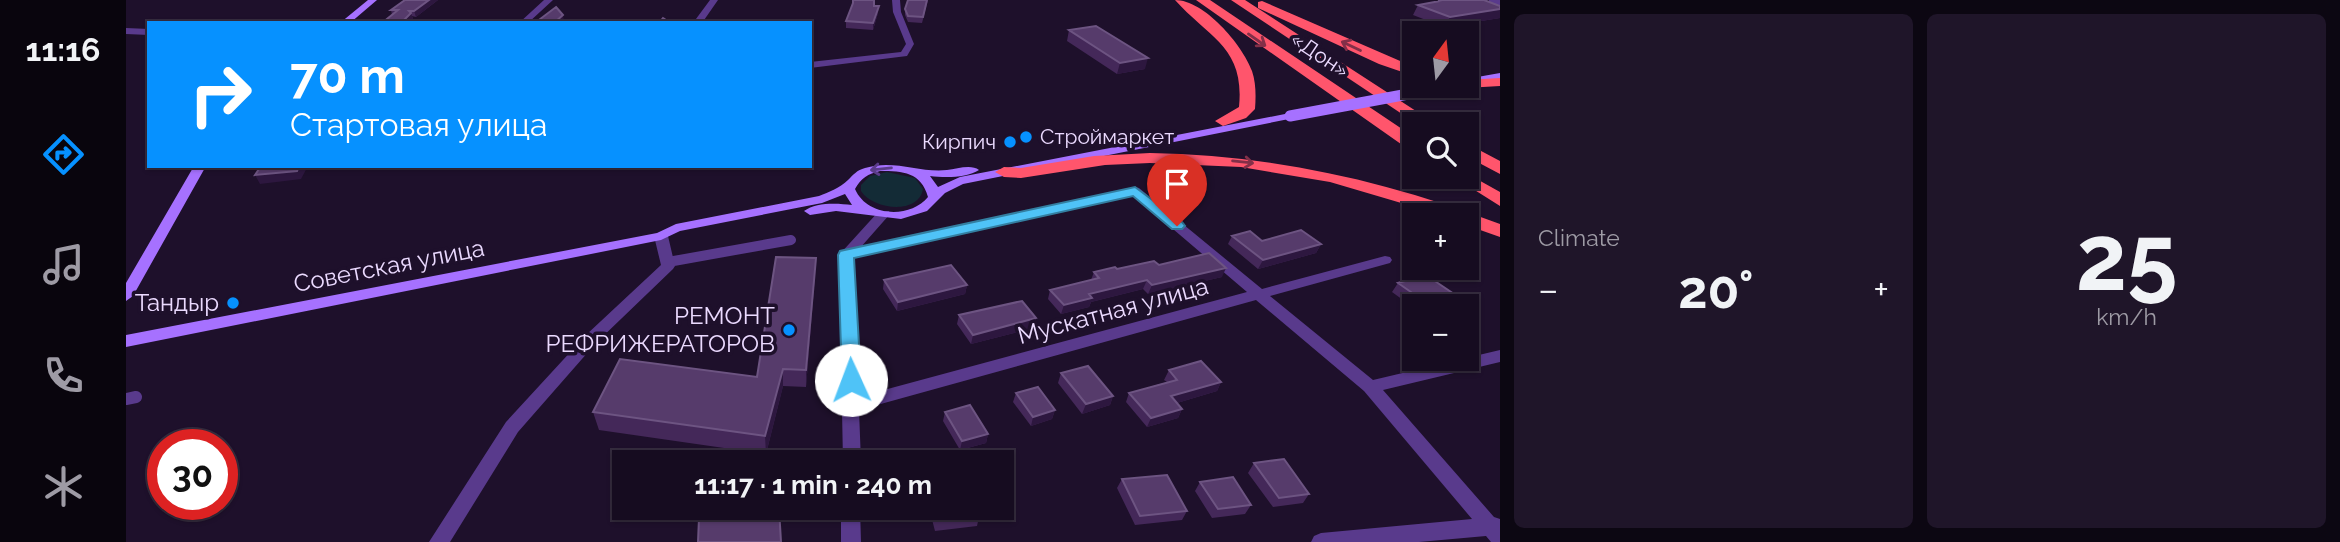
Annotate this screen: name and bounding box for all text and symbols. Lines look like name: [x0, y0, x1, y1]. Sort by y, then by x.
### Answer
north arrow: [1402, 21, 1479, 98]
map controls: [1402, 21, 1479, 371]
street label: «Дон»: [1287, 26, 1354, 83]
text: 11:16: [26, 31, 100, 68]
one-way arrow: [1247, 33, 1266, 47]
one-way arrow: [1341, 39, 1362, 52]
text: 70 m: [290, 47, 405, 104]
icon: right: [175, 49, 266, 140]
text: Стартовая улица: [290, 106, 548, 143]
button: search: [1402, 112, 1479, 189]
place label: Строймаркет: [1040, 124, 1174, 149]
place label: Кирпич: [922, 129, 996, 154]
marker: Строймаркет: [1018, 129, 1034, 145]
icon: directions: [39, 130, 88, 179]
marker: Кирпич: [1002, 134, 1018, 150]
pin: [1147, 154, 1207, 226]
one-way arrow: [1231, 156, 1254, 169]
one-way arrow: [870, 162, 893, 175]
icon: arrive: [1158, 165, 1196, 203]
button: +: [1402, 203, 1479, 280]
text: 25: [2076, 204, 2177, 311]
text: Climate: [1538, 224, 1620, 251]
street label: Советская улица: [291, 233, 487, 298]
icon: music: [39, 240, 88, 289]
text: 20°: [1678, 259, 1754, 320]
text: −: [1538, 267, 1558, 312]
text: +: [1873, 267, 1889, 312]
street label: Мускатная улица: [1014, 271, 1211, 350]
place label: Тандыр: [135, 288, 219, 317]
button: −: [1402, 294, 1479, 371]
marker: Тандыр: [225, 295, 241, 311]
place label: РЕМОНТ РЕФРИЖЕРАТОРОВ: [546, 301, 775, 358]
text: km/h: [2096, 303, 2157, 330]
marker: РЕМОНТ РЕФРИЖЕРАТОРОВ: [781, 322, 797, 338]
position arrow: [814, 343, 888, 417]
icon: phone: [39, 351, 88, 400]
speed limit sign: 30: [147, 429, 238, 520]
icon: climate: [39, 462, 88, 511]
text: 11:17 · 1 min · 240 m: [694, 470, 932, 500]

